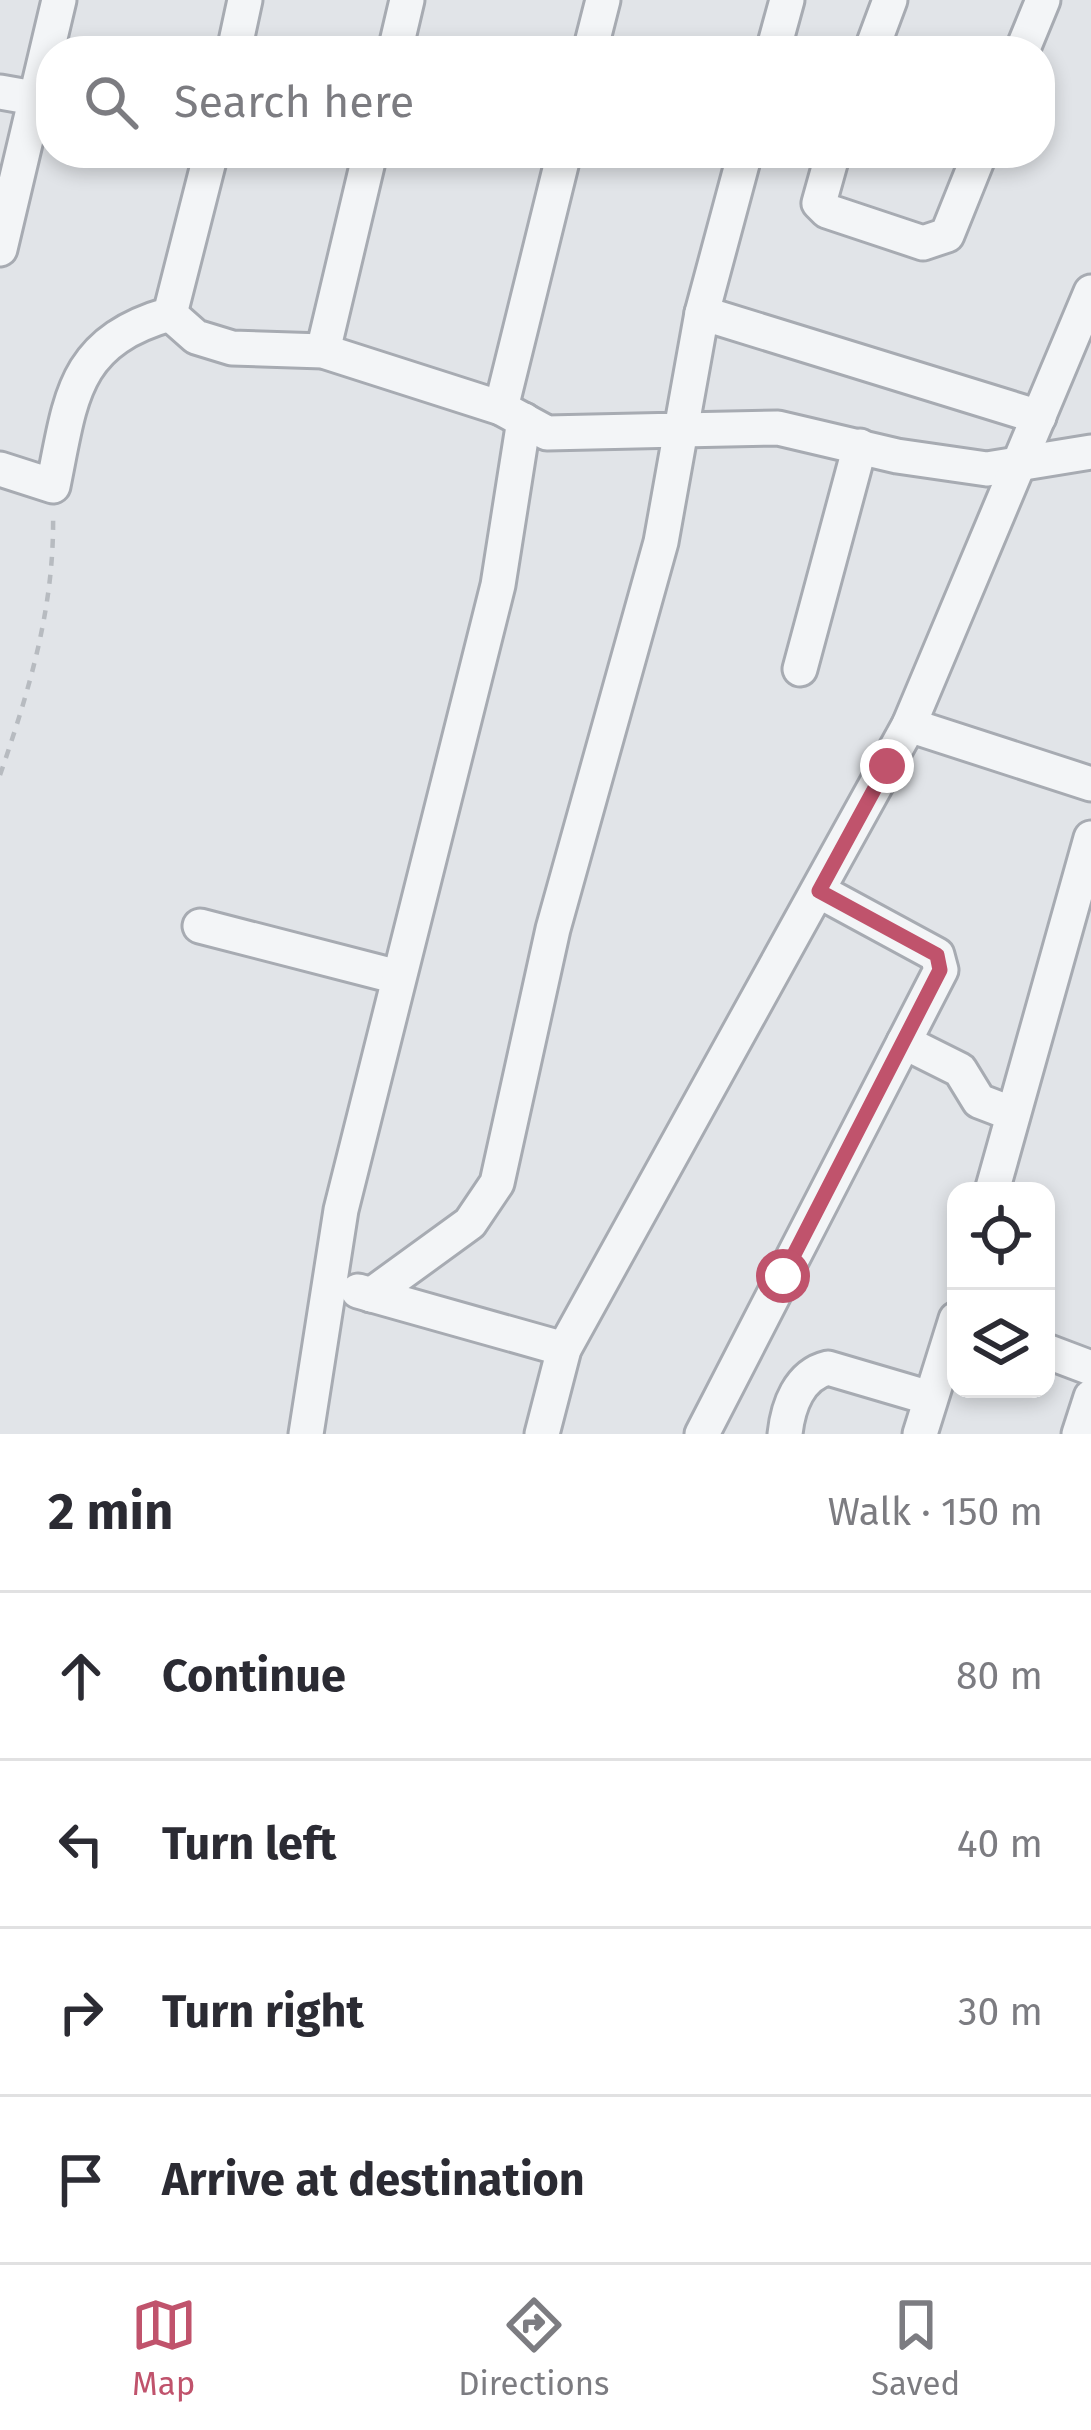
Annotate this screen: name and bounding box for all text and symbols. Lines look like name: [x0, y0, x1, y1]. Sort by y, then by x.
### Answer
search box: [36, 36, 1055, 168]
icon: search: [78, 69, 144, 135]
text: Search here: [174, 75, 414, 129]
route end: [860, 739, 914, 793]
map controls: [947, 1182, 1055, 1398]
button: locate: [947, 1182, 1055, 1290]
route start: [756, 1249, 810, 1303]
button: layers: [947, 1290, 1055, 1398]
text: 2 min: [48, 1481, 173, 1543]
text: Walk · 150 m: [828, 1489, 1043, 1535]
icon: ahead: [48, 1643, 114, 1709]
text: Continue: [162, 1649, 346, 1703]
text: 80 m: [956, 1653, 1043, 1699]
icon: left: [48, 1811, 114, 1877]
text: Turn left: [162, 1817, 336, 1871]
text: 40 m: [957, 1821, 1043, 1867]
icon: right: [48, 1979, 114, 2045]
text: Turn right: [162, 1985, 364, 2039]
text: 30 m: [958, 1989, 1043, 2035]
icon: arrive: [48, 2147, 114, 2213]
text: Arrive at destination: [162, 2153, 585, 2207]
tab: Map: [131, 2292, 197, 2404]
tab: Directions: [458, 2292, 610, 2404]
tab: Saved: [871, 2292, 960, 2404]

